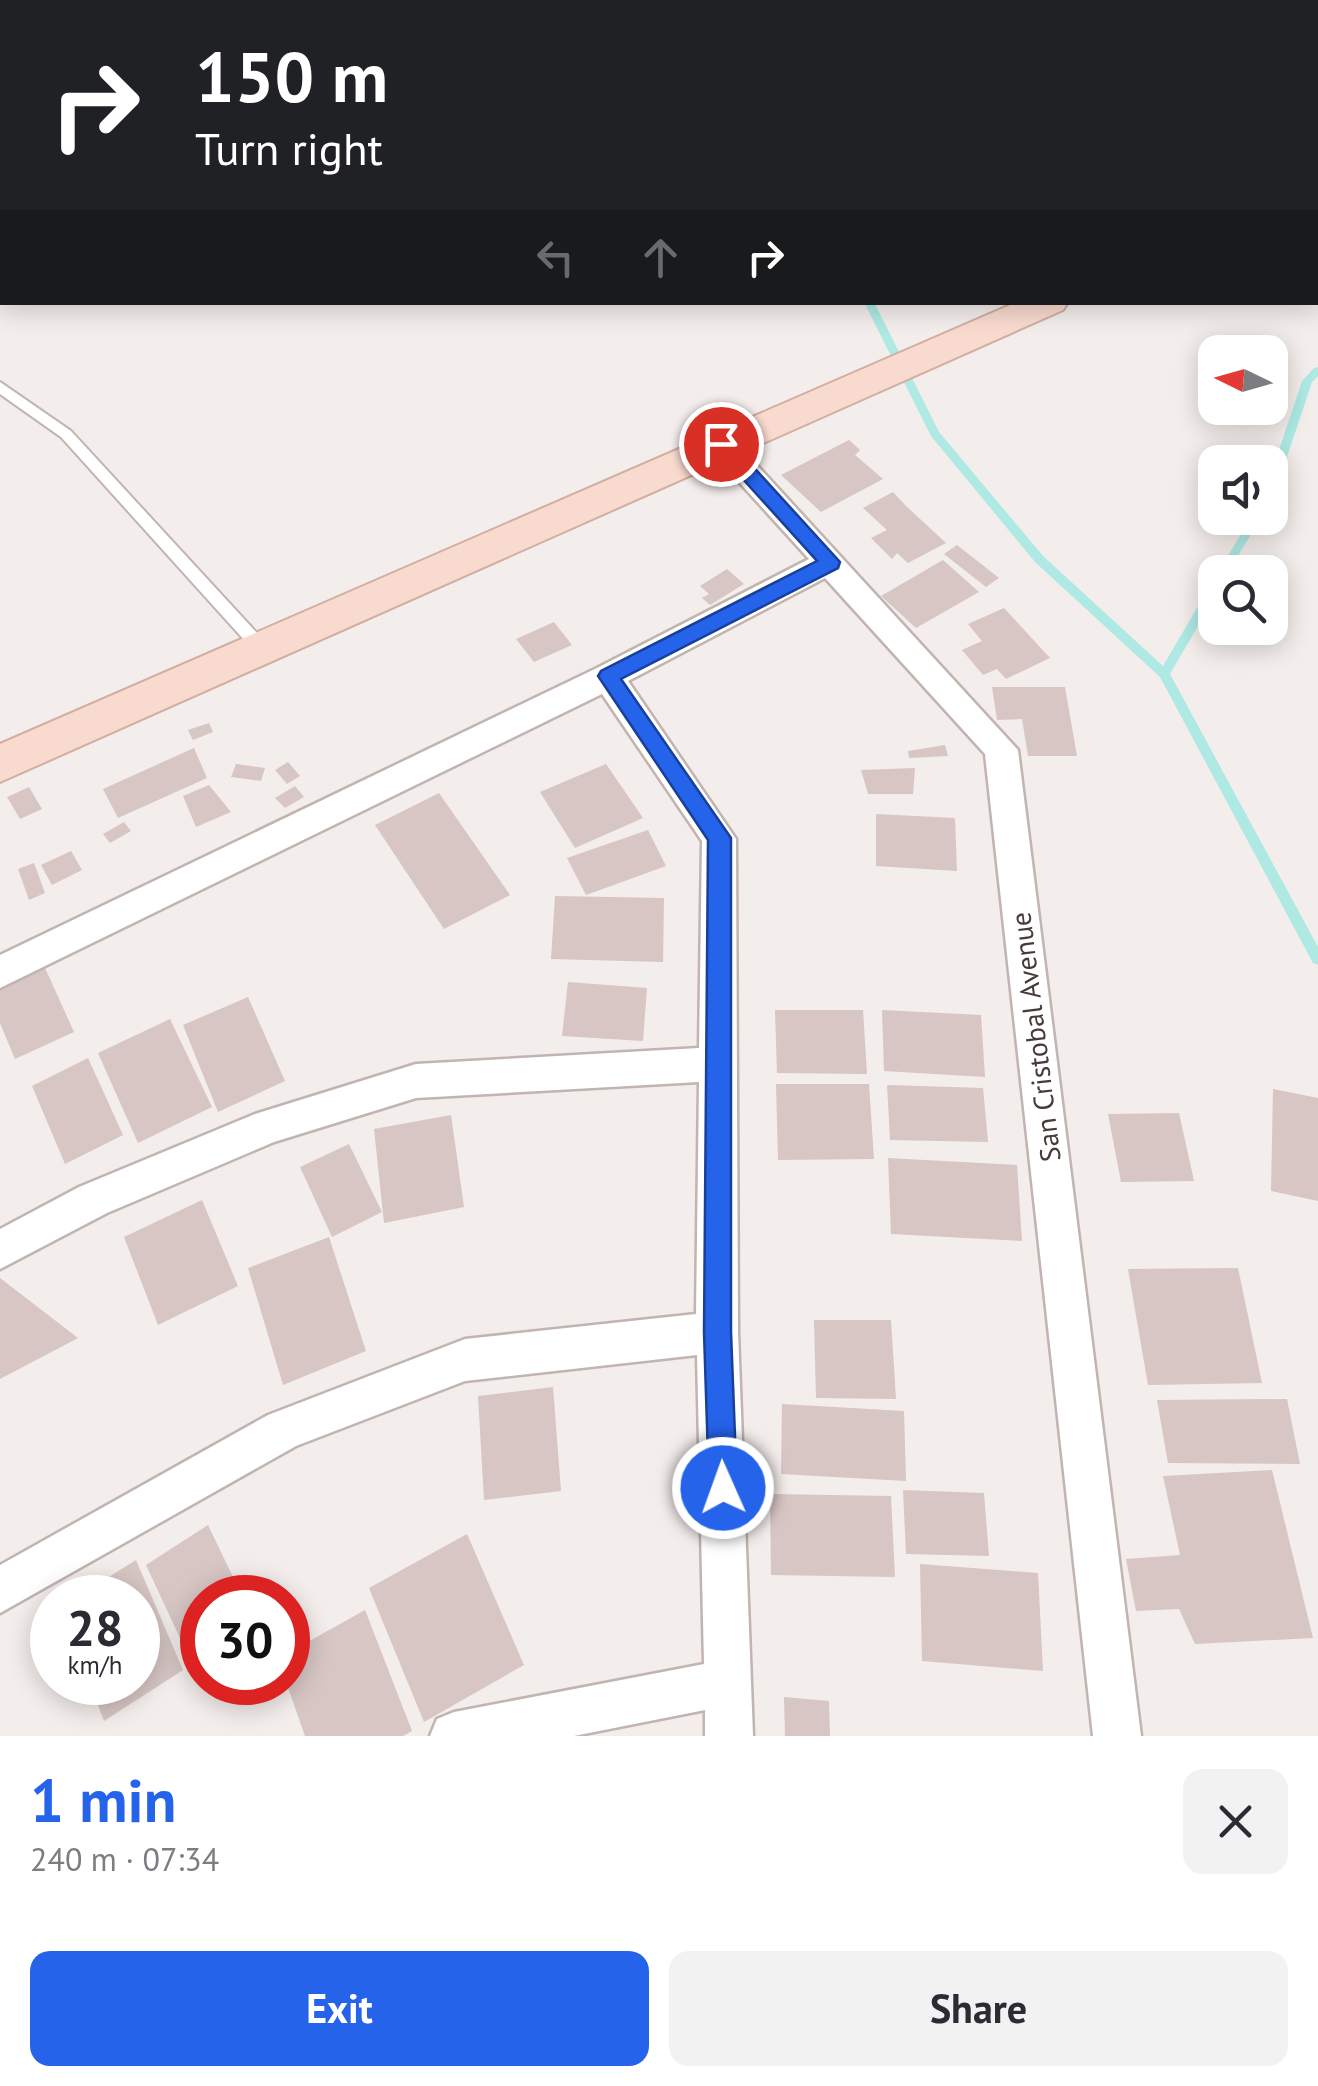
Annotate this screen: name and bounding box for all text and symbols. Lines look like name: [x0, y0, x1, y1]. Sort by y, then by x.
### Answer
text: 150 m: [195, 31, 388, 121]
icon: right: [30, 40, 160, 170]
text: Turn right: [195, 119, 383, 177]
icon: left: [528, 230, 583, 285]
icon: ahead: [633, 230, 688, 285]
icon: right: [738, 230, 793, 285]
north arrow: [1198, 335, 1288, 425]
map controls: [1198, 335, 1288, 645]
pin: [679, 402, 764, 487]
icon: arrive: [694, 417, 749, 472]
button: sound: [1198, 445, 1288, 535]
button: search: [1198, 555, 1288, 645]
street label: San Cristobal Avenue: [1001, 910, 1069, 1164]
position arrow: [671, 1436, 775, 1540]
speed limit sign: 30: [180, 1575, 310, 1705]
text: 28: [67, 1595, 123, 1660]
text: km/h: [68, 1649, 122, 1681]
text: 1 min: [30, 1761, 176, 1839]
button: close: [1183, 1769, 1288, 1874]
text: 240 m · 07:34: [30, 1838, 219, 1880]
button: Exit: [30, 1951, 649, 2066]
button: Share: [669, 1951, 1288, 2066]

